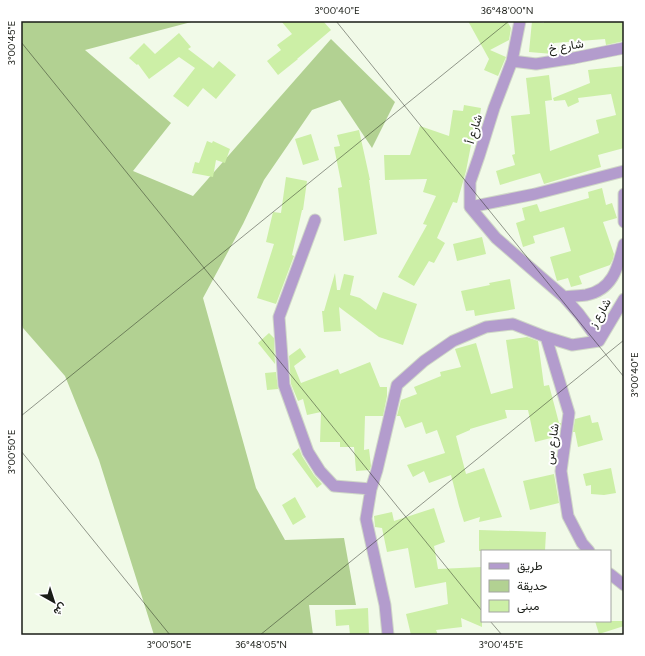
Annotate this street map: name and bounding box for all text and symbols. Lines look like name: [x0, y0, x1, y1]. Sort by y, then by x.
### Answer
text: 3°00'40"E: [314, 4, 360, 17]
text: 36°48'00"N: [481, 4, 533, 17]
text: 3°00'45"E: [5, 20, 18, 66]
street label: شارع خ: [548, 36, 585, 58]
street label: شارع أ: [463, 113, 487, 146]
street label: شارع ﺯ: [585, 296, 616, 332]
text: 3°00'40"E: [628, 352, 641, 398]
street label: شارع ﺱ: [542, 423, 564, 466]
text: 3°00'50"E: [5, 429, 18, 475]
legend: [481, 550, 611, 622]
text: طريق: [517, 559, 543, 574]
text: حديقة: [517, 579, 547, 593]
north arrow: [34, 582, 74, 622]
text: مبنى: [517, 599, 539, 614]
text: ش: [51, 600, 69, 619]
text: 3°00'50"E: [146, 638, 192, 651]
text: 36°48'05"N: [235, 638, 287, 651]
text: 3°00'45"E: [478, 638, 524, 651]

